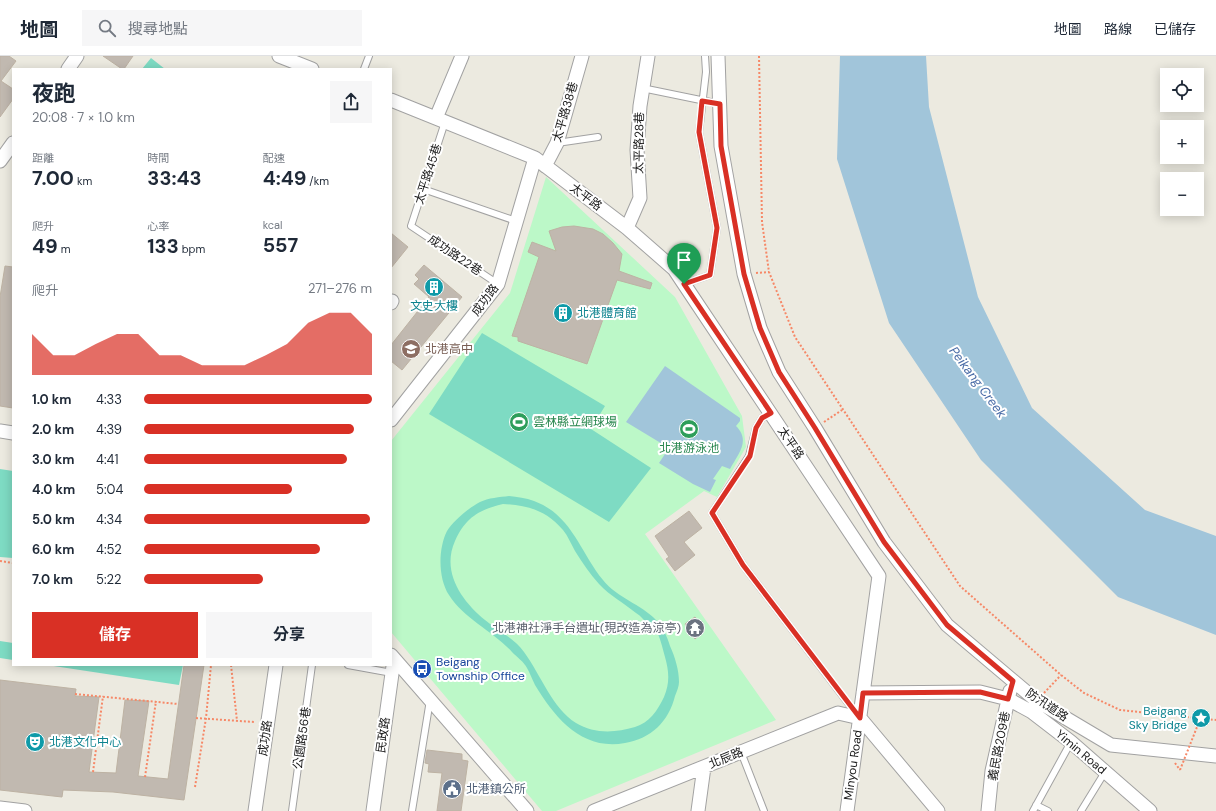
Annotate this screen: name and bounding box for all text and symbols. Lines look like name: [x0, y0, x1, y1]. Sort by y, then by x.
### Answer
search box: [82, 10, 362, 46]
text: 地圖: [20, 17, 58, 42]
icon: search: [96, 17, 118, 39]
text: 搜尋地點: [128, 19, 188, 39]
text: 地圖: [1054, 20, 1082, 38]
text: 路線: [1104, 20, 1132, 38]
text: 已儲存: [1154, 20, 1196, 38]
map controls: [1160, 68, 1204, 216]
button: locate: [1160, 68, 1204, 112]
text: 夜跑: [32, 79, 76, 108]
street label: 太平路38巷: [549, 80, 581, 144]
button: share: [330, 81, 372, 123]
text: 20:08 · 7 × 1.0 km: [32, 109, 135, 126]
street label: 太平路28巷: [630, 112, 648, 174]
button: +: [1160, 120, 1204, 164]
street label: 太平路45巷: [411, 142, 445, 206]
text: 距離: [32, 151, 54, 165]
text: 時間: [147, 151, 169, 165]
text: 配速: [263, 151, 285, 165]
text: 7.00: [32, 165, 74, 191]
text: 33:43: [147, 165, 202, 191]
text: 4:49: [263, 165, 306, 191]
button: −: [1160, 172, 1204, 216]
text: km: [74, 174, 92, 188]
text: /km: [306, 174, 329, 188]
street label: 太平路: [567, 180, 605, 214]
text: kcal: [263, 218, 283, 232]
text: 爬升: [32, 219, 54, 233]
text: 心率: [147, 219, 169, 233]
street label: 成功路22巷: [425, 231, 485, 279]
text: 557: [263, 232, 298, 258]
text: 49: [32, 233, 58, 259]
text: 133: [147, 233, 179, 259]
text: m: [58, 242, 70, 256]
text: bpm: [179, 242, 205, 256]
pin: [667, 243, 701, 284]
icon: arrive: [673, 249, 695, 271]
building icon: 文史大樓: [423, 276, 445, 298]
text: 271–276 m: [308, 280, 372, 297]
street label: 成功路: [468, 281, 502, 319]
text: 爬升: [32, 282, 58, 299]
place label: 文史大樓: [410, 298, 458, 314]
building icon: 北港體育館: [552, 302, 574, 324]
place label: 北港體育館: [577, 305, 637, 321]
school or university icon: 北港高中: [400, 338, 422, 360]
place label: 北港高中: [425, 341, 473, 357]
water label: Peikang Creek: [946, 343, 1011, 421]
text: 1.0 km: [32, 391, 71, 408]
text: 4:33: [96, 391, 122, 408]
sports icon: 雲林縣立網球場: [508, 411, 530, 433]
place label: 雲林縣立網球場: [533, 414, 617, 430]
sports icon: 北港游泳池: [678, 418, 700, 440]
text: 2.0 km: [32, 421, 74, 438]
text: 4:39: [96, 421, 122, 438]
street label: 太平路: [774, 424, 808, 462]
place label: 北港游泳池: [659, 440, 719, 456]
text: 3.0 km: [32, 451, 75, 468]
text: 4:41: [96, 451, 118, 468]
text: 4.0 km: [32, 481, 75, 498]
text: 5:04: [96, 481, 123, 498]
text: 5.0 km: [32, 511, 75, 528]
text: 4:34: [96, 511, 122, 528]
text: 6.0 km: [32, 541, 75, 558]
text: 4:52: [96, 541, 122, 558]
text: 7.0 km: [32, 571, 73, 588]
text: 5:22: [96, 571, 122, 588]
button: 儲存: [32, 612, 198, 658]
button: 分享: [206, 612, 372, 658]
temple icon: 北港神社淨手台遺址(現改造為涼亭): [684, 617, 706, 639]
place label: 北港神社淨手台遺址(現改造為涼亭): [492, 620, 681, 636]
place label: Beigang Township Office: [436, 654, 525, 684]
bus stop icon: Beigang Township Office: [411, 658, 433, 680]
street label: 防汛道路: [1023, 685, 1071, 725]
place label: Beigang Sky Bridge: [1129, 703, 1187, 733]
street label: 公園路56巷: [290, 706, 314, 770]
place icon: Beigang Sky Bridge: [1190, 707, 1212, 729]
street label: 義民路209巷: [984, 710, 1014, 782]
street label: 民政路: [373, 716, 393, 754]
street label: 成功路: [255, 719, 275, 757]
street label: Yimin Road: [1052, 726, 1110, 778]
street label: Minyou Road: [840, 729, 866, 801]
theatre icon: 北港文化中心: [24, 731, 46, 753]
place label: 北港文化中心: [49, 734, 121, 750]
street label: 北辰路: [706, 744, 746, 772]
public building icon: 北港鎮公所: [441, 778, 463, 800]
place label: 北港鎮公所: [466, 781, 526, 797]

